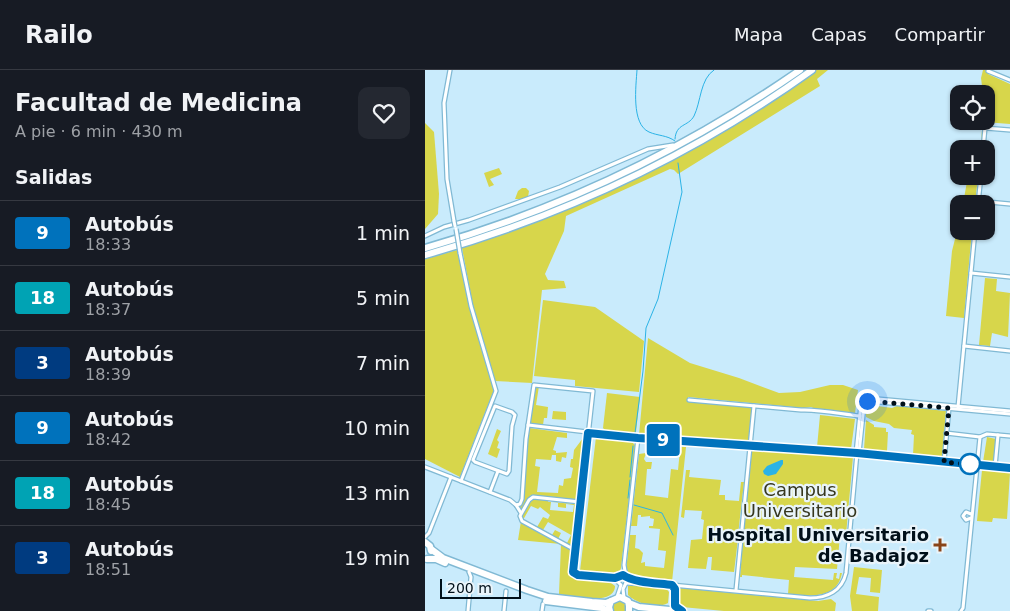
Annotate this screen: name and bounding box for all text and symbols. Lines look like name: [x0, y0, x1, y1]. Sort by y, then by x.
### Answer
text: Railo: [25, 21, 93, 49]
text: Mapa: [734, 24, 783, 45]
text: Capas: [811, 24, 867, 45]
text: Compartir: [895, 24, 985, 45]
map controls: [950, 85, 995, 240]
button: locate: [950, 85, 995, 130]
button: heart: [358, 87, 410, 139]
text: Facultad de Medicina: [15, 89, 302, 117]
text: A pie · 6 min · 430 m: [15, 122, 183, 141]
button: +: [950, 140, 995, 185]
text: Salidas: [15, 166, 92, 188]
button: −: [950, 195, 995, 240]
text: Autobús: [85, 213, 174, 235]
text: 9: [36, 222, 49, 243]
text: 1 min: [356, 222, 410, 244]
text: 18:33: [85, 235, 131, 254]
text: Autobús: [85, 278, 174, 300]
text: 18: [30, 287, 55, 308]
text: 5 min: [356, 287, 410, 309]
text: 18:37: [85, 300, 131, 319]
text: Autobús: [85, 343, 174, 365]
text: 3: [36, 352, 49, 373]
text: 7 min: [356, 352, 410, 374]
text: 18:39: [85, 365, 131, 384]
your location: [855, 389, 880, 414]
text: Autobús: [85, 408, 174, 430]
text: 9: [36, 417, 49, 438]
text: 10 min: [344, 417, 410, 439]
line badge: 9: [647, 424, 679, 456]
text: 9: [657, 429, 669, 450]
text: 18:42: [85, 430, 131, 449]
unlabelled marker: [959, 453, 981, 475]
text: Autobús: [85, 473, 174, 495]
park label: Campus Universitario: [743, 479, 857, 521]
text: 18: [30, 482, 55, 503]
text: 13 min: [344, 482, 410, 504]
text: 18:45: [85, 495, 131, 514]
place label: Hospital Universitario de Badajoz: [707, 524, 929, 566]
text: Autobús: [85, 538, 174, 560]
marker: Hospital Universitario de Badajoz: [933, 538, 947, 552]
text: 3: [36, 547, 49, 568]
text: 19 min: [344, 547, 410, 569]
text: 18:51: [85, 560, 131, 579]
scale bar: [440, 576, 521, 599]
text: 200 m: [447, 580, 492, 596]

